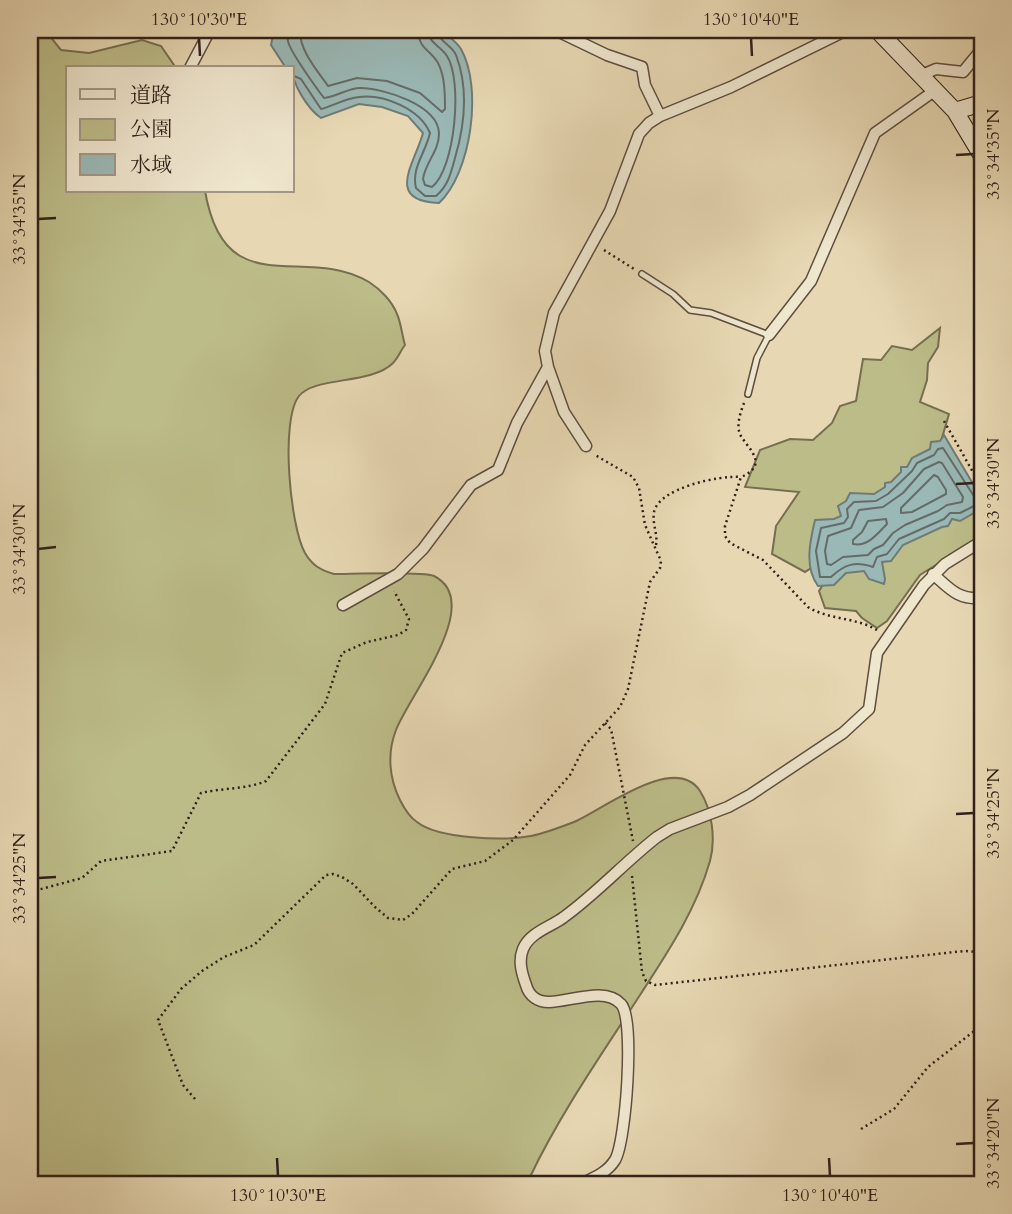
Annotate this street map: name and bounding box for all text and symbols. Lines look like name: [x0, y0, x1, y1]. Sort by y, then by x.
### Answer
text: 130°10'30"E: [151, 7, 247, 32]
text: 130°10'40"E: [703, 7, 799, 32]
legend: [66, 66, 294, 192]
text: 道路: [130, 81, 172, 110]
text: 33°34'35"N: [981, 108, 1006, 200]
text: 公園: [130, 115, 172, 144]
text: 水域: [130, 151, 172, 180]
text: 33°34'35"N: [7, 173, 32, 265]
text: 33°34'30"N: [981, 437, 1006, 529]
text: 33°34'30"N: [7, 503, 32, 595]
text: 33°34'25"N: [981, 767, 1006, 859]
text: 33°34'25"N: [7, 832, 32, 924]
text: 33°34'20"N: [981, 1097, 1006, 1189]
text: 130°10'30"E: [230, 1183, 326, 1208]
text: 130°10'40"E: [782, 1183, 878, 1208]

